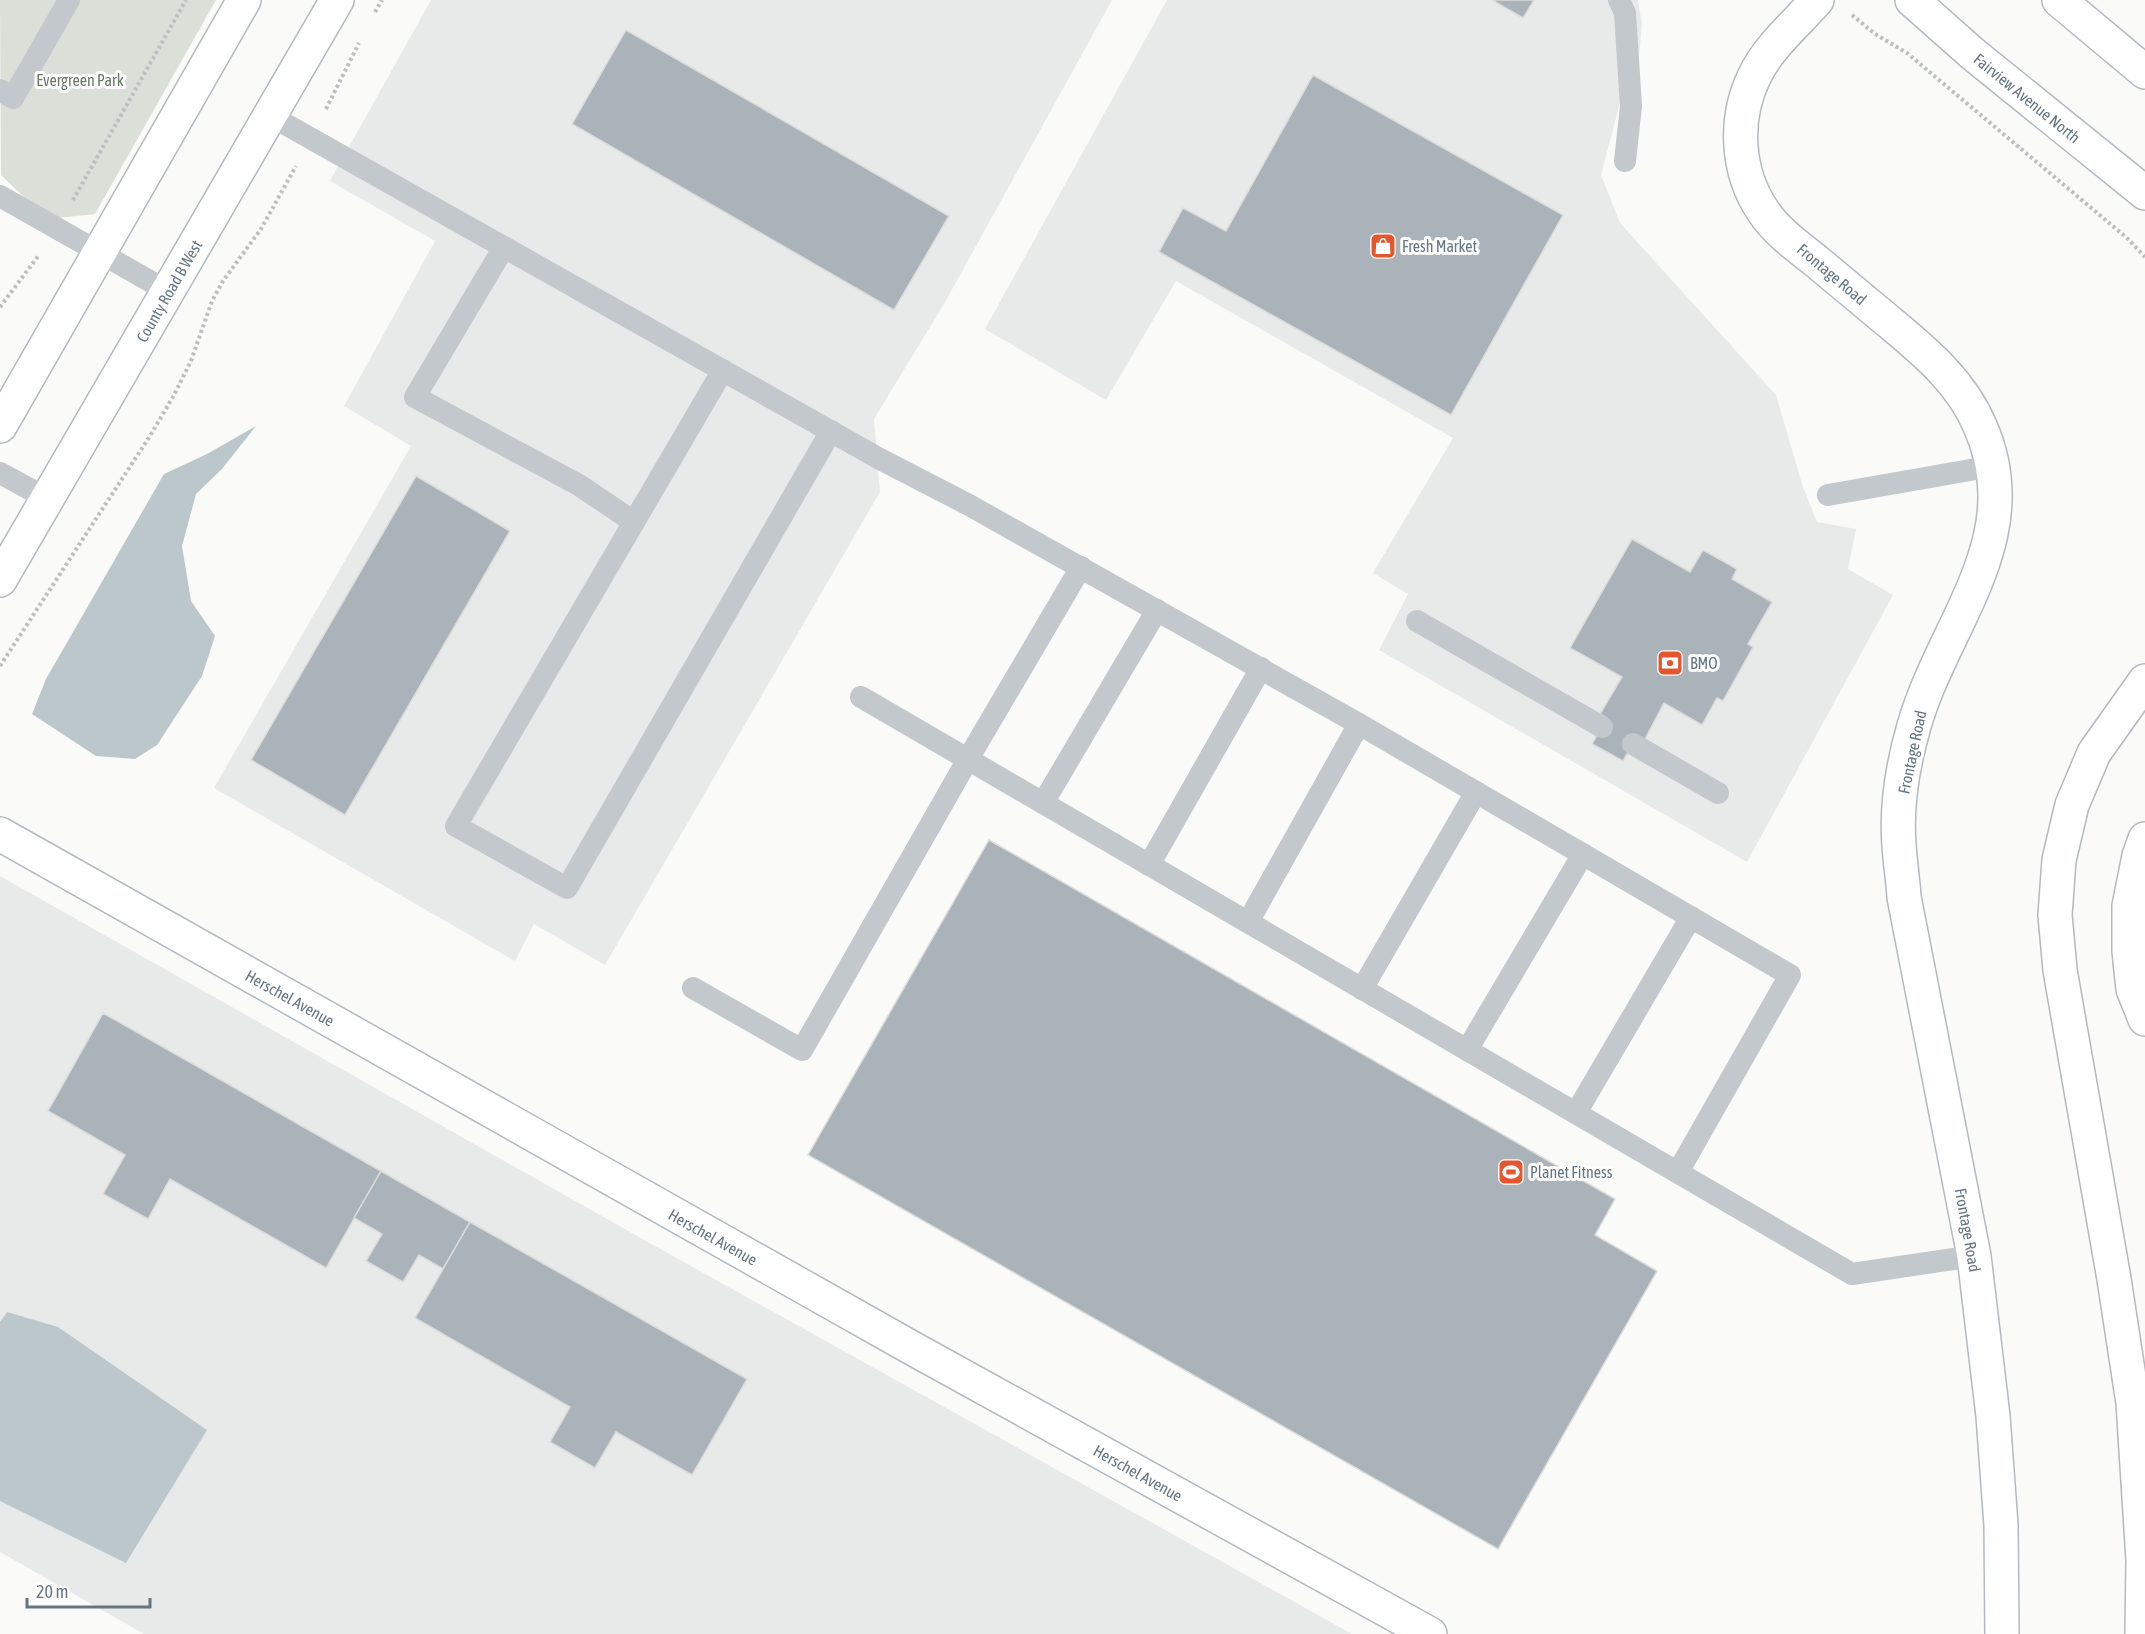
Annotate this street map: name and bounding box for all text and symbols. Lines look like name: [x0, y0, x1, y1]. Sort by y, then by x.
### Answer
street label: Fairview Avenue North: [1970, 50, 2084, 146]
park label: Evergreen Park: [36, 71, 124, 90]
shop icon: Fresh Market: [1368, 231, 1398, 261]
street label: County Road B West: [133, 236, 207, 346]
place label: Fresh Market: [1402, 237, 1478, 255]
street label: Frontage Road: [1793, 240, 1870, 309]
bank icon: BMO: [1655, 648, 1685, 678]
place label: BMO: [1690, 654, 1718, 672]
street label: Frontage Road: [1894, 709, 1931, 796]
street label: Herschel Avenue: [243, 966, 337, 1030]
sports icon: Planet Fitness: [1496, 1157, 1526, 1187]
place label: Planet Fitness: [1530, 1163, 1613, 1181]
street label: Frontage Road: [1951, 1187, 1984, 1273]
street label: Herschel Avenue: [666, 1205, 760, 1269]
street label: Herschel Avenue: [1091, 1441, 1185, 1505]
scale bar: [27, 1571, 150, 1609]
text: 20 m: [36, 1581, 68, 1602]

